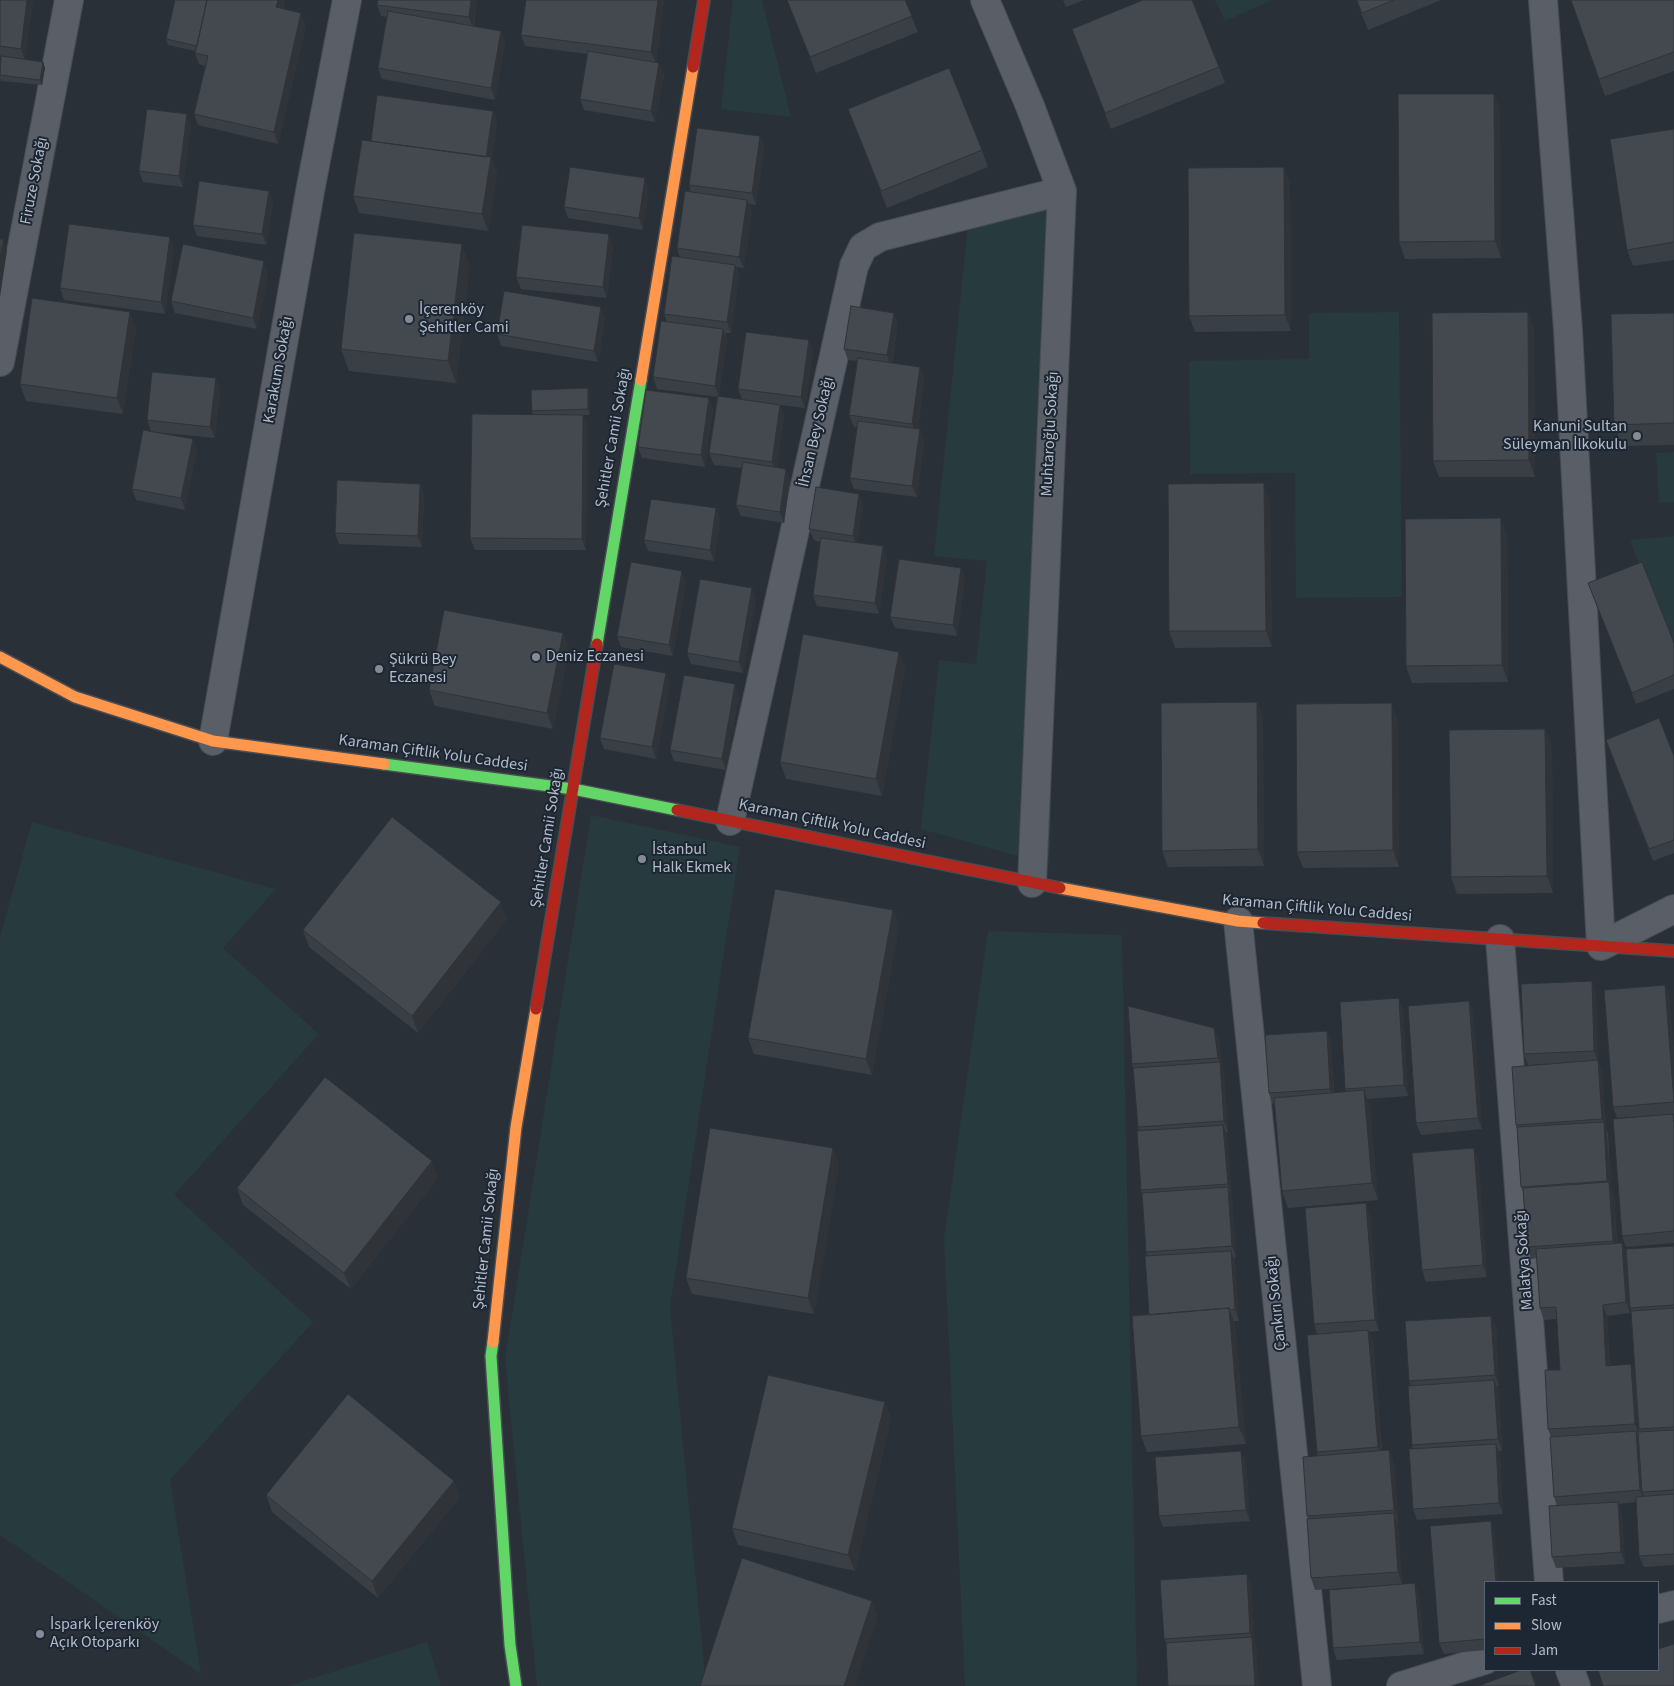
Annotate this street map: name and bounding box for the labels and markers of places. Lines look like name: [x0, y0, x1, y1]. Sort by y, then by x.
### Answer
place label: İçerenköy Şehitler Cami: [419, 300, 509, 338]
marker: İçerenköy Şehitler Cami: [403, 313, 415, 325]
place label: Kanuni Sultan Süleyman İlkokulu: [1503, 417, 1627, 455]
marker: Kanuni Sultan Süleyman İlkokulu: [1631, 430, 1643, 442]
place label: Deniz Eczanesi: [546, 647, 644, 667]
place label: Şükrü Bey Eczanesi: [389, 650, 457, 688]
marker: Deniz Eczanesi: [530, 651, 542, 663]
marker: Şükrü Bey Eczanesi: [373, 663, 385, 675]
place label: İstanbul Halk Ekmek: [652, 840, 731, 878]
marker: İstanbul Halk Ekmek: [636, 853, 648, 865]
place label: İspark İçerenköy Açık Otoparkı: [50, 1615, 159, 1653]
marker: İspark İçerenköy Açık Otoparkı: [34, 1628, 46, 1640]

